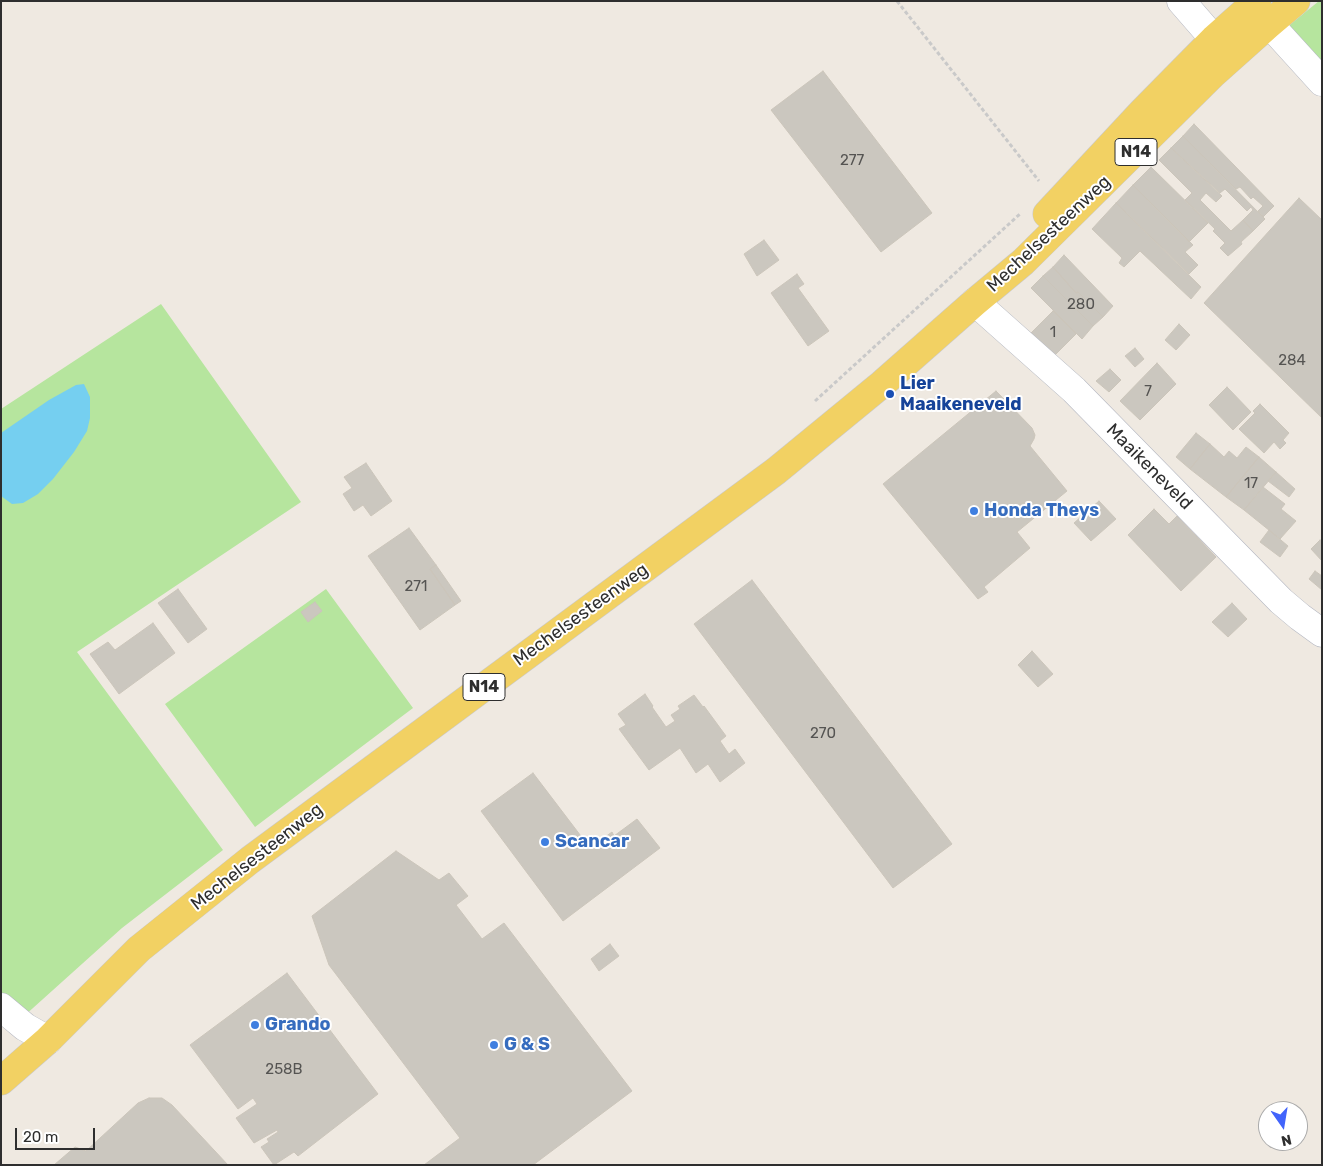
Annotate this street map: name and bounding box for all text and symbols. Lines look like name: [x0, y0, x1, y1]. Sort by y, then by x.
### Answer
road number: N14: [1115, 138, 1157, 166]
house number: 277: [840, 152, 864, 170]
street label: Mechelsesteenweg: [983, 171, 1115, 297]
house number: 280: [1067, 296, 1095, 314]
house number: 1: [1050, 324, 1056, 342]
house number: 284: [1278, 352, 1306, 370]
place label: Lier Maaikeneveld: [900, 373, 1022, 416]
house number: 7: [1144, 383, 1152, 401]
marker: Lier Maaikeneveld: [884, 388, 896, 400]
street label: Maaikeneveld: [1101, 419, 1197, 515]
house number: 17: [1244, 475, 1258, 493]
place label: Honda Theys: [984, 500, 1099, 522]
marker: Honda Theys: [968, 505, 980, 517]
street label: Mechelsesteenweg: [509, 559, 653, 671]
house number: 271: [405, 578, 427, 596]
road number: N14: [463, 674, 505, 700]
house number: 270: [810, 725, 836, 743]
street label: Mechelsesteenweg: [187, 799, 327, 915]
place label: Scancar: [555, 831, 629, 853]
marker: Scancar: [539, 836, 551, 848]
place label: Grando: [265, 1014, 331, 1036]
marker: Grando: [249, 1019, 261, 1031]
place label: G & S: [504, 1034, 550, 1056]
marker: G & S: [488, 1039, 500, 1051]
house number: 258B: [265, 1061, 303, 1079]
north arrow: [1258, 1101, 1308, 1151]
scale bar: [18, 1118, 98, 1150]
text: 20 m: [23, 1128, 58, 1146]
text: N: [1279, 1131, 1293, 1150]

